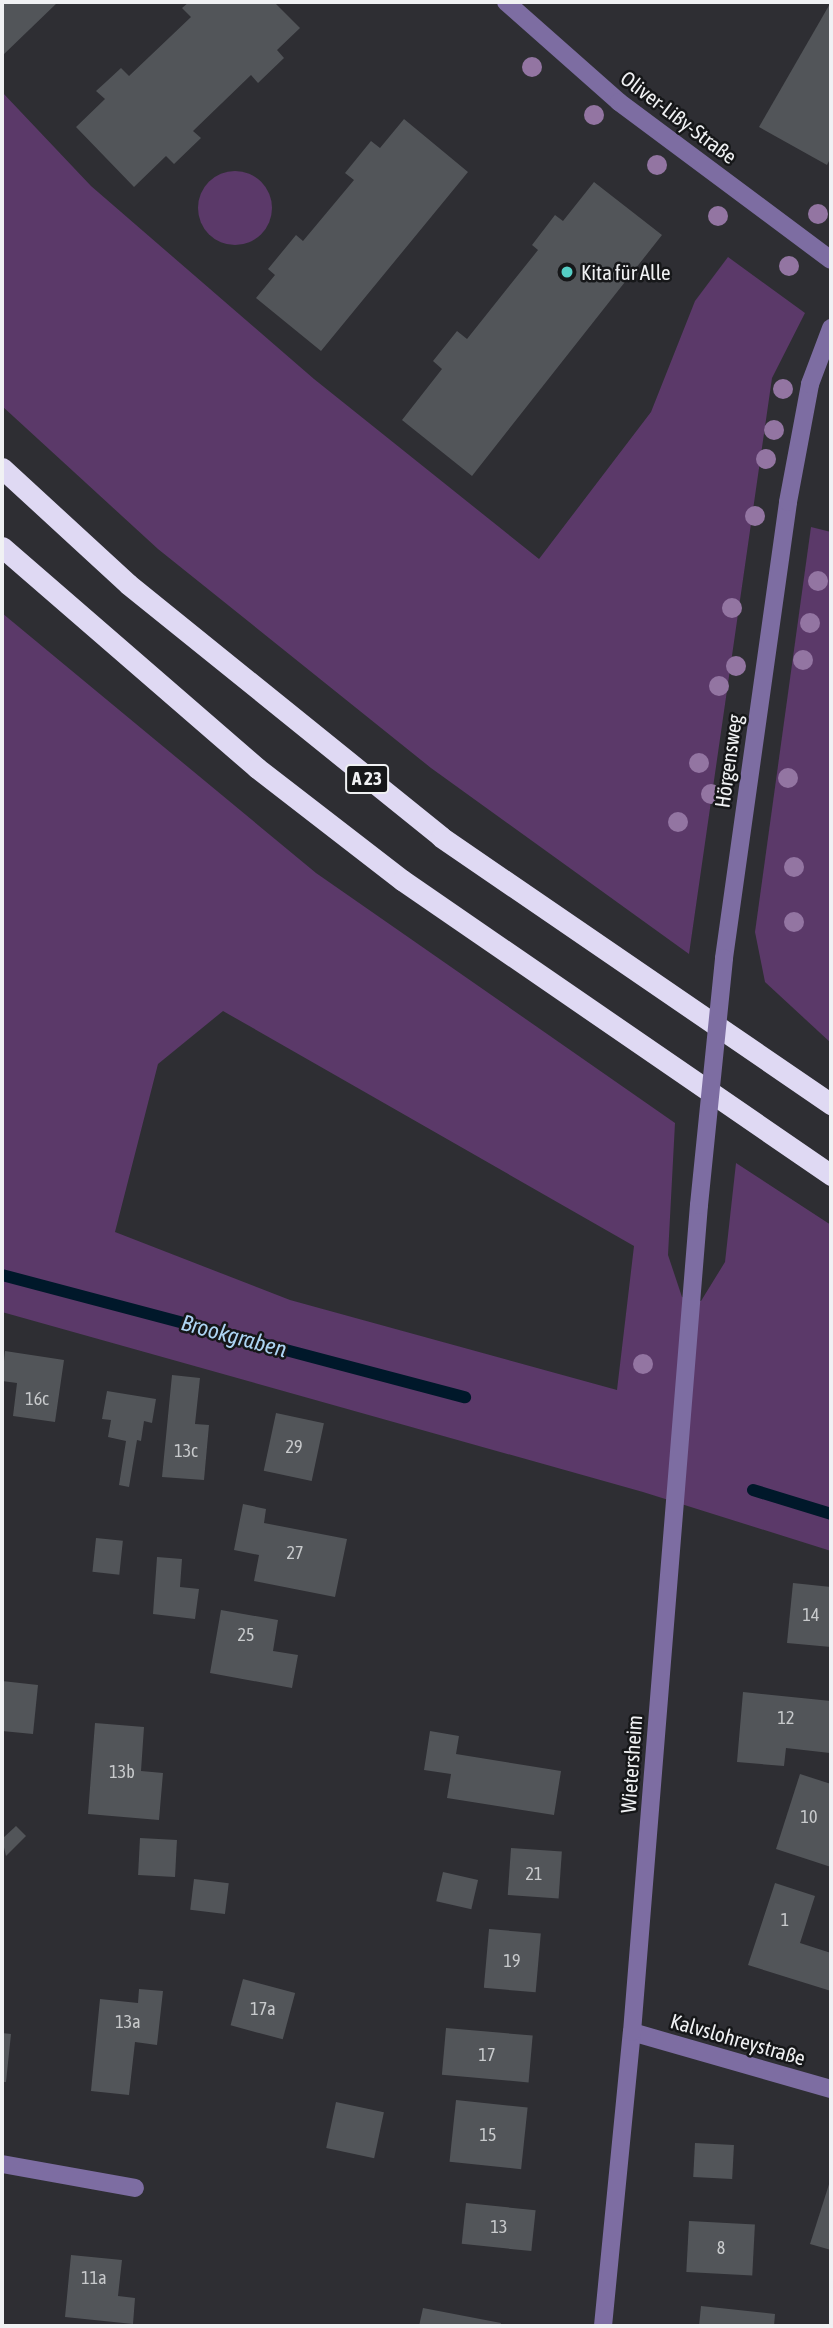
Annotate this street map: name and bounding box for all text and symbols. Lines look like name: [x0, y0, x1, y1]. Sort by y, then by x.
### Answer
street label: Oliver-Lißy-Straße: [616, 65, 742, 169]
place label: Kita für Alle: [581, 259, 671, 285]
marker: Kita für Alle: [559, 264, 575, 280]
street label: Hörgensweg: [709, 713, 747, 809]
road number: A 23: [344, 764, 390, 794]
water label: Brookgraben: [178, 1309, 290, 1363]
house number: 16c: [25, 1388, 49, 1410]
house number: 29: [286, 1436, 302, 1458]
house number: 13c: [174, 1440, 198, 1462]
house number: 27: [287, 1542, 303, 1564]
house number: 14: [803, 1604, 819, 1626]
house number: 25: [238, 1624, 254, 1646]
house number: 12: [778, 1707, 794, 1729]
street label: Wietersheim: [615, 1714, 647, 1814]
house number: 13b: [109, 1761, 135, 1783]
house number: 10: [801, 1806, 817, 1828]
house number: 21: [526, 1863, 542, 1885]
house number: 1: [781, 1909, 789, 1931]
house number: 19: [504, 1950, 520, 1972]
house number: 17a: [250, 1998, 276, 2020]
street label: Kalvslohreystraße: [668, 2008, 808, 2070]
house number: 13a: [115, 2011, 141, 2033]
house number: 17: [479, 2044, 495, 2066]
house number: 15: [480, 2124, 496, 2146]
house number: 13: [491, 2216, 507, 2238]
house number: 8: [717, 2237, 725, 2259]
house number: 11a: [81, 2267, 107, 2289]

